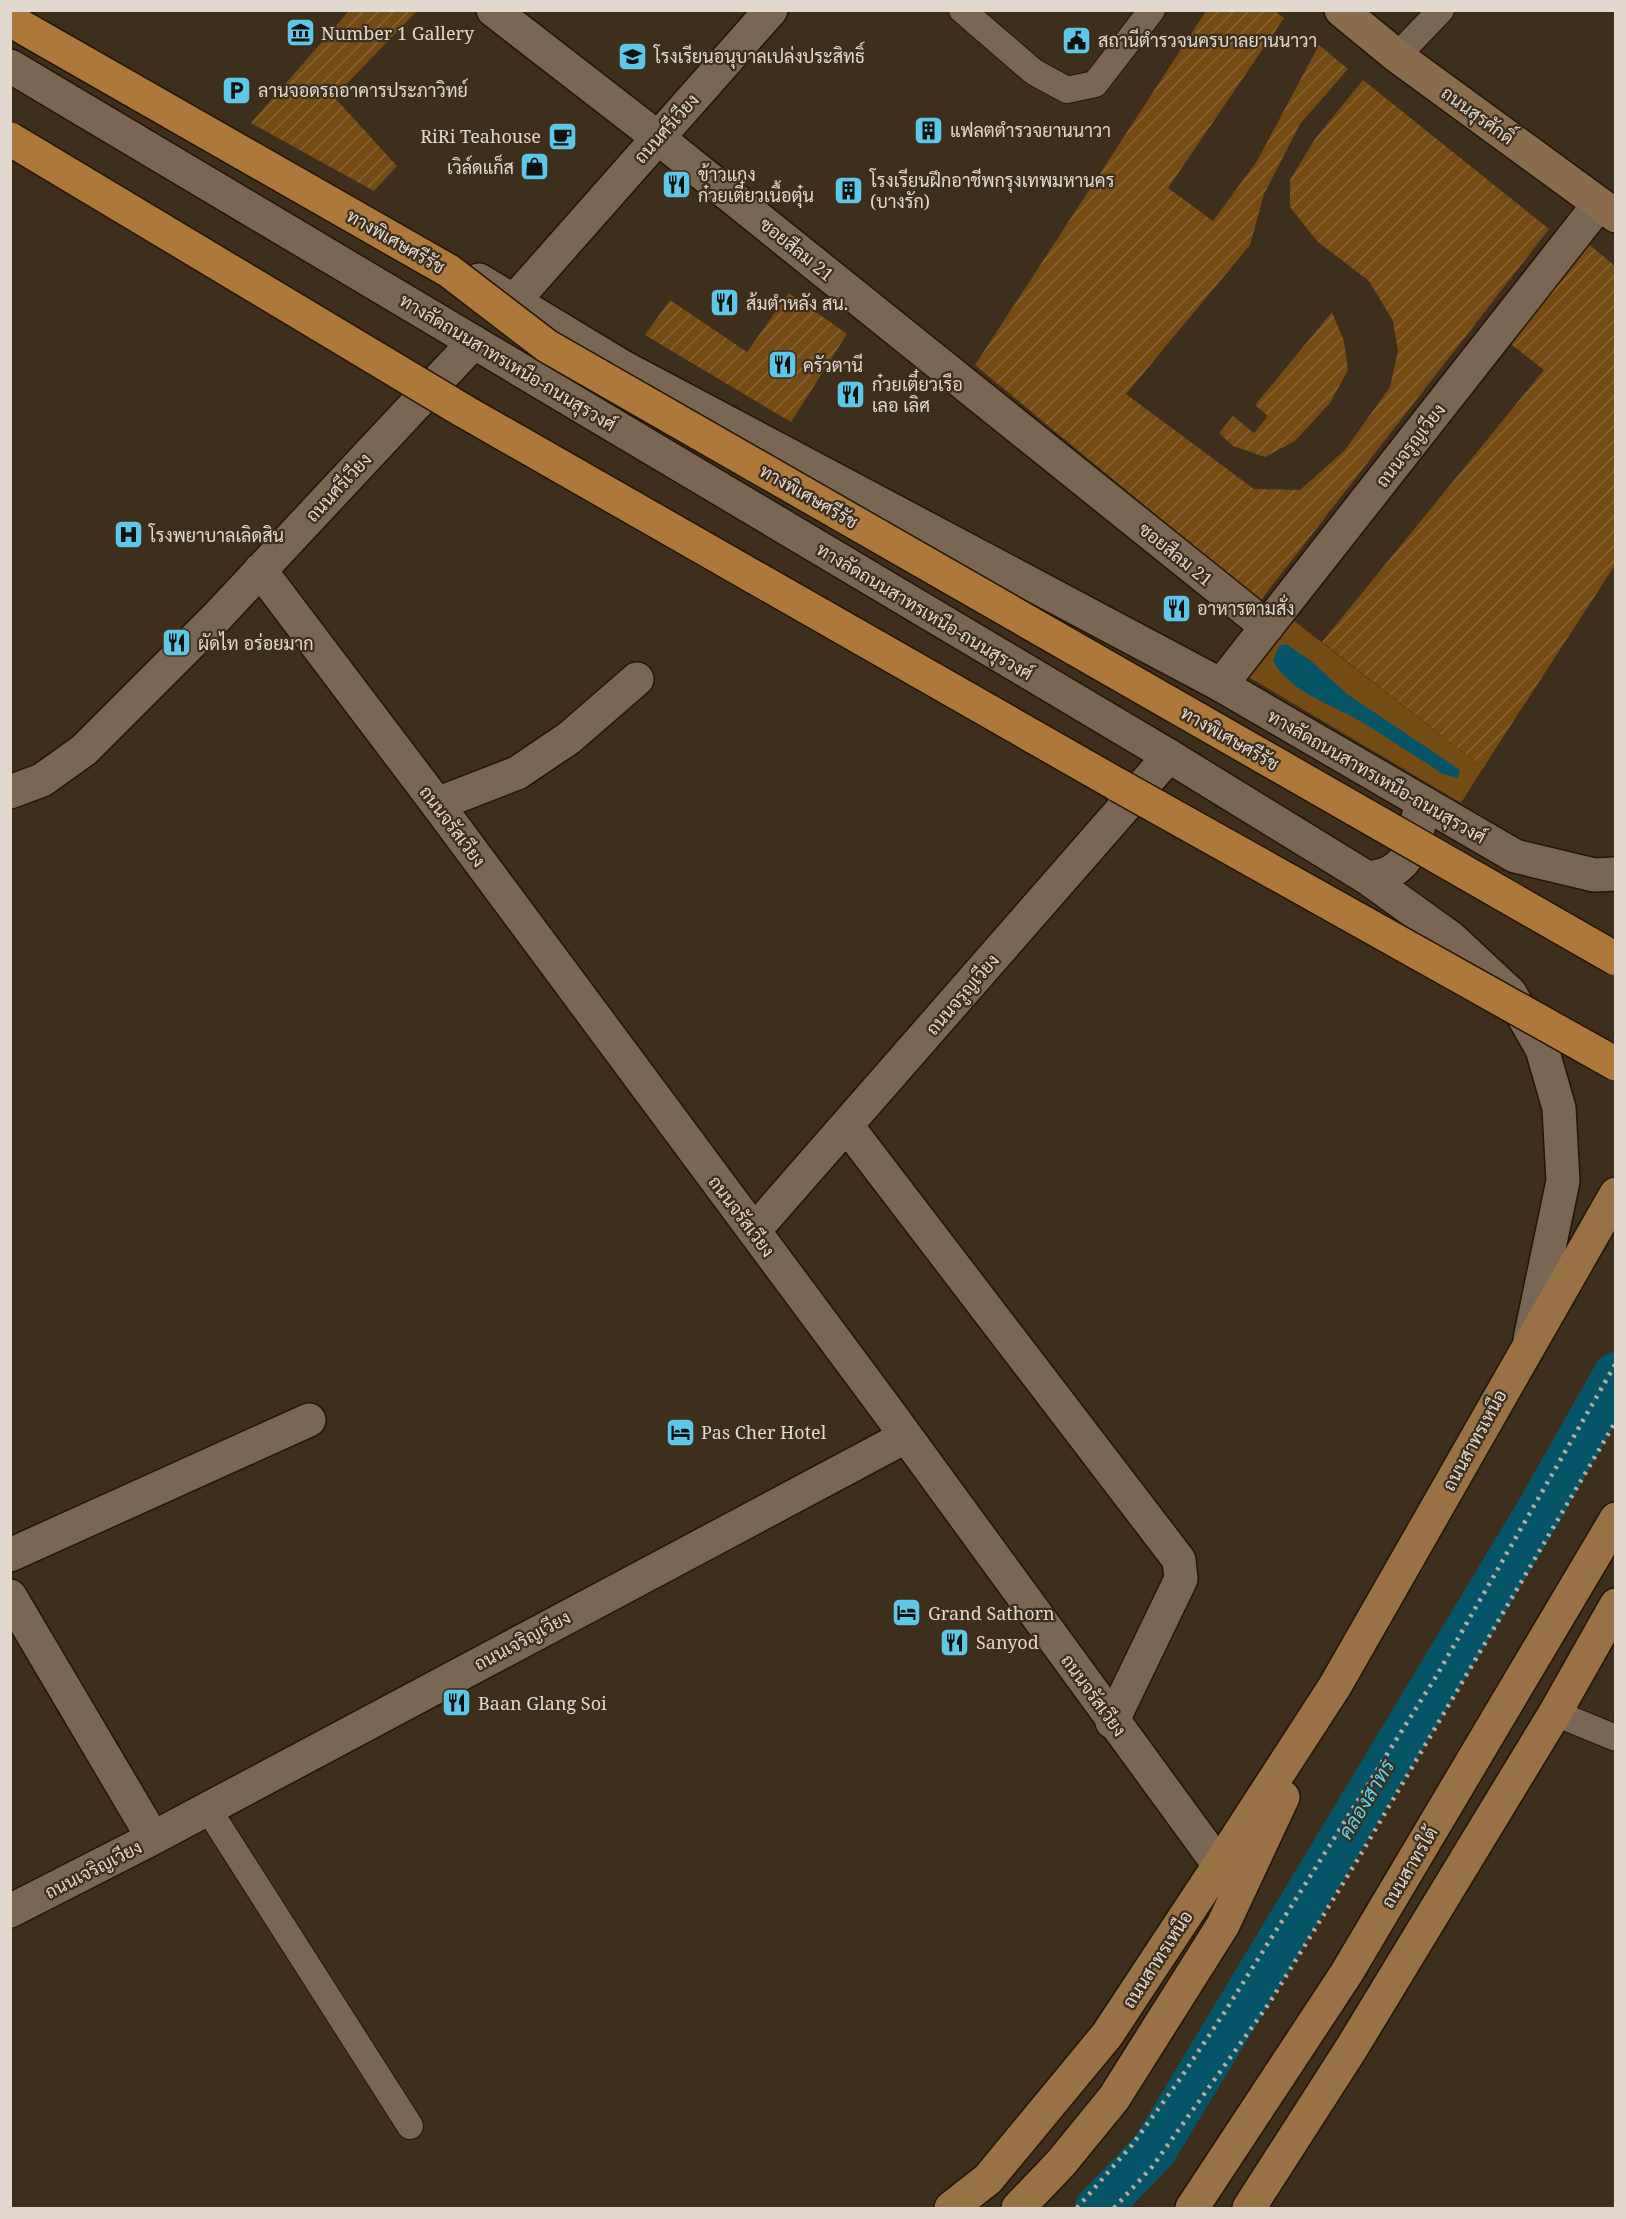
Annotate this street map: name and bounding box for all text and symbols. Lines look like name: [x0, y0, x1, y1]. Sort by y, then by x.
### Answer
museum icon: Number 1 Gallery: [284, 17, 316, 49]
place label: Number 1 Gallery: [321, 21, 475, 45]
public building icon: สถานีตำรวจนครบาลยานนาวา: [1061, 24, 1093, 56]
place label: สถานีตำรวจนครบาลยานนาวา: [1098, 28, 1317, 52]
school or university icon: โรงเรียนอนุบาลเปล่งประสิทธิ์: [617, 40, 649, 72]
place label: โรงเรียนอนุบาลเปล่งประสิทธิ์: [653, 41, 865, 69]
parking icon: ลานจอดรถอาคารประภาวิทย์: [221, 74, 253, 106]
place label: ลานจอดรถอาคารประภาวิทย์: [258, 78, 468, 102]
street label: ถนนสุรศักดิ์: [1436, 78, 1521, 150]
street label: ถนนศรีเวียง: [628, 88, 704, 168]
building icon: แฟลตตำรวจยานนาวา: [913, 114, 945, 146]
place label: แฟลตตำรวจยานนาวา: [950, 118, 1111, 142]
cafe icon: RiRi Teahouse: [546, 120, 578, 152]
place label: RiRi Teahouse: [420, 124, 541, 148]
shop icon: เวิล์ดแก็ส: [519, 151, 551, 183]
place label: เวิล์ดแก็ส: [447, 154, 514, 179]
place label: ข้าวแกง ก๋วยเตี๋ยวเนื้อตุ๋น: [698, 162, 814, 208]
restaurant icon: ข้าวแกง ก๋วยเตี๋ยวเนื้อตุ๋น: [661, 168, 693, 200]
place label: โรงเรียนฝึกอาชีพกรุงเทพมหานคร (บางรัก): [869, 168, 1115, 213]
building icon: โรงเรียนฝึกอาชีพกรุงเทพมหานคร (บางรัก): [833, 174, 865, 206]
street label: ทางพิเศษศรีรัช: [343, 203, 449, 279]
street label: ซอยสีลม 21: [755, 212, 839, 286]
restaurant icon: ส้มตำหลัง สน.: [709, 287, 741, 319]
street label: ทางลัดถนนสาทรเหนือ-ถนนสุรวงศ์: [395, 288, 621, 437]
place label: ส้มตำหลัง สน.: [746, 291, 848, 315]
restaurant icon: ครัวตานี: [766, 349, 798, 381]
place label: ครัวตานี: [803, 353, 863, 377]
place label: ก๋วยเตี๋ยวเรือ เลอ เลิศ: [872, 369, 963, 417]
restaurant icon: ก๋วยเตี๋ยวเรือ เลอ เลิศ: [835, 378, 867, 410]
street label: ถนนจรูญเวียง: [1370, 398, 1452, 493]
street label: ถนนศรีเวียง: [300, 447, 376, 527]
street label: ทางพิเศษศรีรัช: [756, 458, 862, 534]
street label: ซอยสีลม 21: [1134, 517, 1218, 591]
hospital icon: โรงพยาบาลเลิดสิน: [112, 519, 144, 551]
place label: โรงพยาบาลเลิดสิน: [148, 523, 284, 547]
street label: ทางลัดถนนสาทรเหนือ-ถนนสุรวงศ์: [812, 537, 1038, 686]
restaurant icon: อาหารตามสั่ง: [1160, 592, 1192, 624]
place label: อาหารตามสั่ง: [1197, 594, 1295, 620]
restaurant icon: ผัดไท อร่อยมาก: [161, 627, 193, 659]
place label: ผัดไท อร่อยมาก: [198, 631, 314, 655]
street label: ทางพิเศษศรีรัช: [1177, 700, 1283, 776]
street label: ทางลัดถนนสาทรเหนือ-ถนนสุรวงศ์: [1263, 704, 1491, 849]
street label: ถนนจรัสเวียง: [415, 781, 491, 871]
street label: ถนนจรูญเวียง: [920, 948, 1005, 1041]
street label: ถนนจรัสเวียง: [704, 1171, 780, 1261]
street label: ถนนสาทรเหนือ: [1436, 1385, 1512, 1495]
hotel icon: Pas Cher Hotel: [664, 1416, 696, 1448]
place label: Pas Cher Hotel: [701, 1420, 827, 1444]
hotel icon: Grand Sathorn: [891, 1597, 923, 1629]
place label: Grand Sathorn: [928, 1601, 1055, 1625]
street label: ถนนเจริญเวียง: [470, 1605, 574, 1675]
restaurant icon: Sanyod: [939, 1626, 971, 1658]
place label: Sanyod: [976, 1630, 1039, 1654]
street label: ถนนจรัสเวียง: [1056, 1649, 1132, 1741]
restaurant icon: Baan Glang Soi: [441, 1687, 473, 1719]
place label: Baan Glang Soi: [478, 1691, 607, 1715]
water label: คลองสาทร: [1332, 1753, 1401, 1844]
street label: ถนนสาทรใต้: [1375, 1821, 1443, 1912]
street label: ถนนเจริญเวียง: [40, 1834, 146, 1904]
street label: ถนนสาทรเหนือ: [1116, 1905, 1198, 2013]

